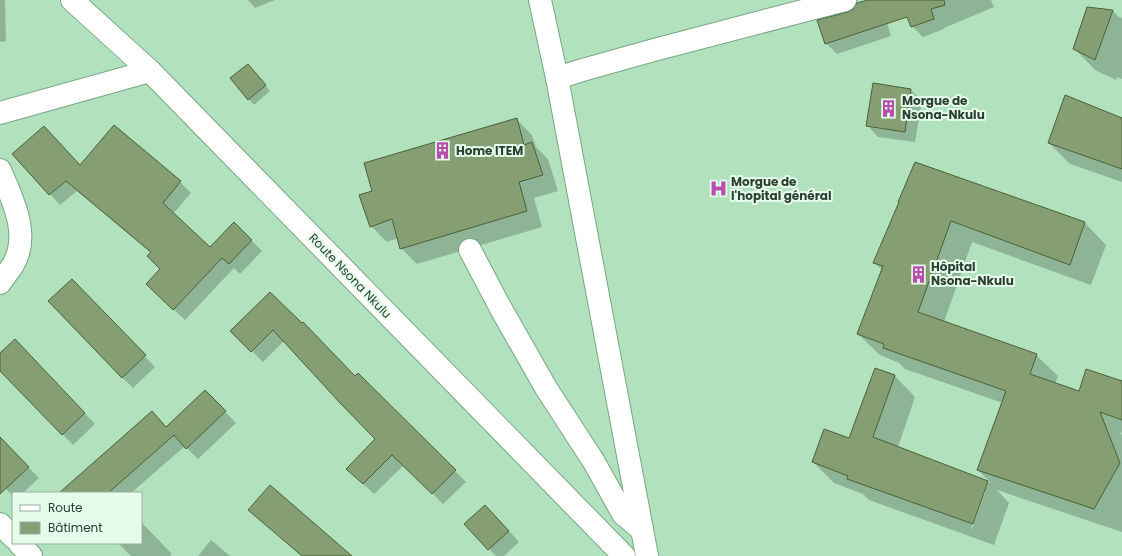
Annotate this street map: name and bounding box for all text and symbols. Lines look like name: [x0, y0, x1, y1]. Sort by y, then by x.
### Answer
place label: Morgue de Nsona-Nkulu: [902, 92, 985, 123]
building icon: Morgue de Nsona-Nkulu: [879, 98, 899, 118]
building icon: Home ITEM: [433, 141, 453, 161]
place label: Home ITEM: [456, 142, 523, 159]
place label: Morgue de l'hopital général: [731, 173, 832, 204]
hospital icon: Morgue de l'hopital général: [708, 179, 728, 199]
street label: Route Nsona Nkulu: [305, 229, 395, 322]
place label: Hôpital Nsona-Nkulu: [931, 258, 1014, 289]
building icon: Hôpital Nsona-Nkulu: [908, 264, 928, 284]
legend: [12, 492, 142, 544]
text: Route: [48, 499, 82, 516]
text: Bâtiment: [48, 519, 103, 536]

